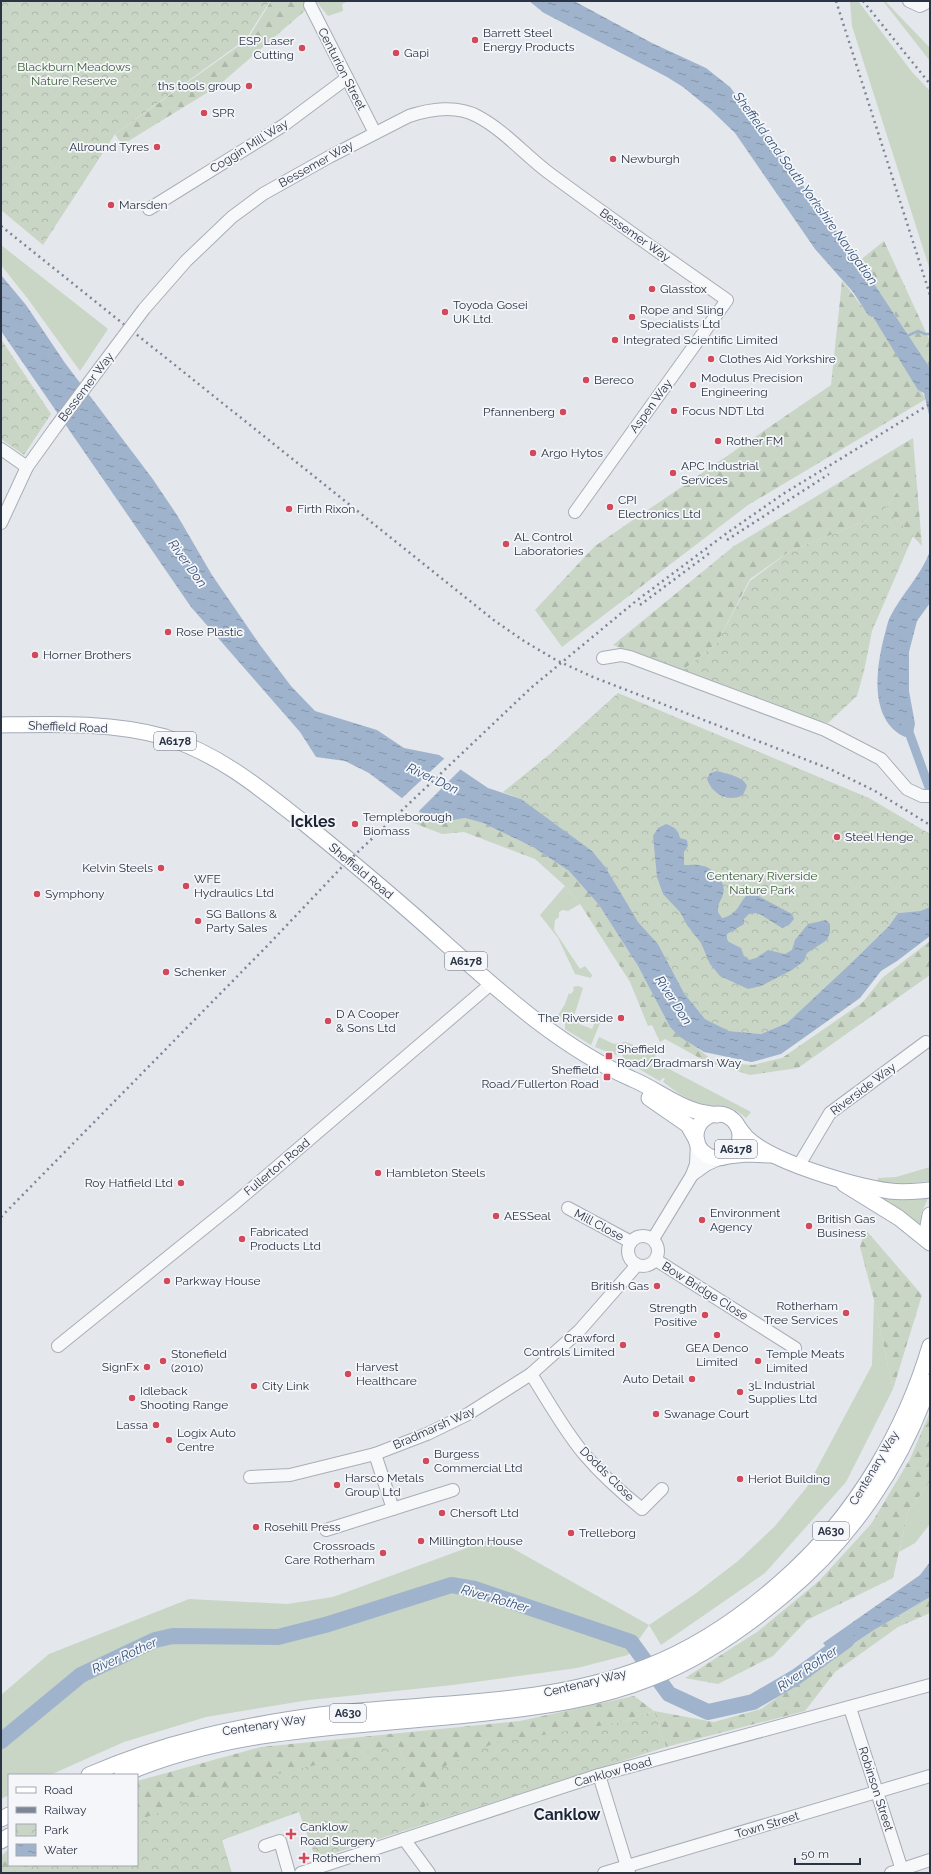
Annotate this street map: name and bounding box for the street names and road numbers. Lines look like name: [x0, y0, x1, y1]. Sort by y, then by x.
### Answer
street label: Centurion Street: [315, 25, 369, 113]
street label: Coggin Mill Way: [207, 116, 291, 176]
street label: Bessemer Way: [276, 137, 356, 190]
street label: Bessemer Way: [597, 205, 673, 265]
street label: Bessemer Way: [55, 349, 117, 424]
street label: Aspen Way: [627, 376, 675, 435]
street label: Sheffield Road: [28, 719, 108, 735]
road number: A6178: [154, 732, 196, 750]
street label: Sheffield Road: [326, 840, 396, 902]
road number: A6178: [445, 952, 487, 970]
street label: Riverside Way: [828, 1060, 899, 1118]
street label: Fullerton Road: [241, 1135, 313, 1199]
road number: A6178: [715, 1140, 757, 1158]
street label: Mill Close: [572, 1206, 626, 1244]
street label: Bow Bridge Close: [659, 1259, 751, 1323]
street label: Bradmarsh Way: [391, 1403, 478, 1452]
street label: Centenary Way: [846, 1428, 902, 1508]
street label: Dodds Close: [577, 1444, 637, 1504]
road number: A630: [813, 1522, 849, 1540]
street label: Centenary Way: [542, 1666, 628, 1700]
road number: A630: [330, 1704, 366, 1722]
street label: Centenary Way: [221, 1711, 307, 1739]
street label: Robinson Street: [856, 1745, 896, 1833]
street label: Canklow Road: [573, 1754, 653, 1790]
street label: Town Street: [733, 1809, 801, 1841]

